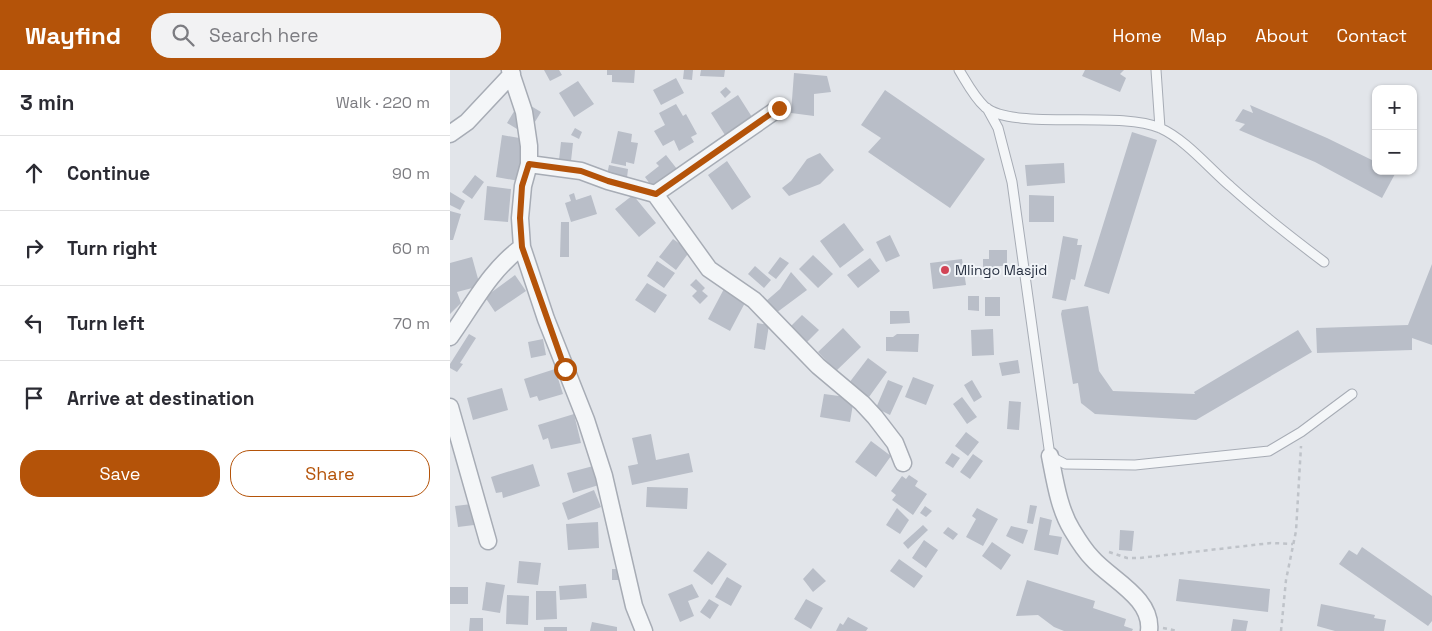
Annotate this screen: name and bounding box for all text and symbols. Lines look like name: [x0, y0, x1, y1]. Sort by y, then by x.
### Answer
search box: [151, 13, 501, 58]
text: Wayfind: [25, 20, 121, 51]
icon: search: [169, 21, 197, 49]
text: Search here: [209, 23, 319, 48]
text: Home: [1113, 24, 1162, 47]
text: Map: [1190, 24, 1227, 47]
text: About: [1255, 24, 1309, 47]
text: Contact: [1337, 24, 1407, 47]
map controls: [1372, 85, 1417, 175]
button: +: [1372, 85, 1417, 130]
text: 3 min: [20, 89, 75, 116]
text: Walk · 220 m: [336, 92, 430, 113]
route end: [768, 97, 791, 120]
button: −: [1372, 130, 1417, 175]
icon: ahead: [20, 159, 48, 187]
text: Continue: [67, 161, 150, 186]
text: 90 m: [392, 163, 430, 184]
icon: right: [20, 234, 48, 262]
text: Turn right: [67, 236, 157, 261]
text: 60 m: [392, 238, 430, 259]
place label: Mlingo Masjid: [955, 261, 1047, 279]
marker: Mlingo Masjid: [939, 264, 951, 276]
icon: left: [20, 309, 48, 337]
text: Turn left: [67, 311, 145, 336]
text: 70 m: [393, 313, 430, 334]
route start: [554, 358, 577, 381]
icon: arrive: [20, 384, 48, 412]
text: Arrive at destination: [67, 386, 255, 411]
button: Save: [20, 450, 220, 497]
button: Share: [230, 450, 430, 497]

